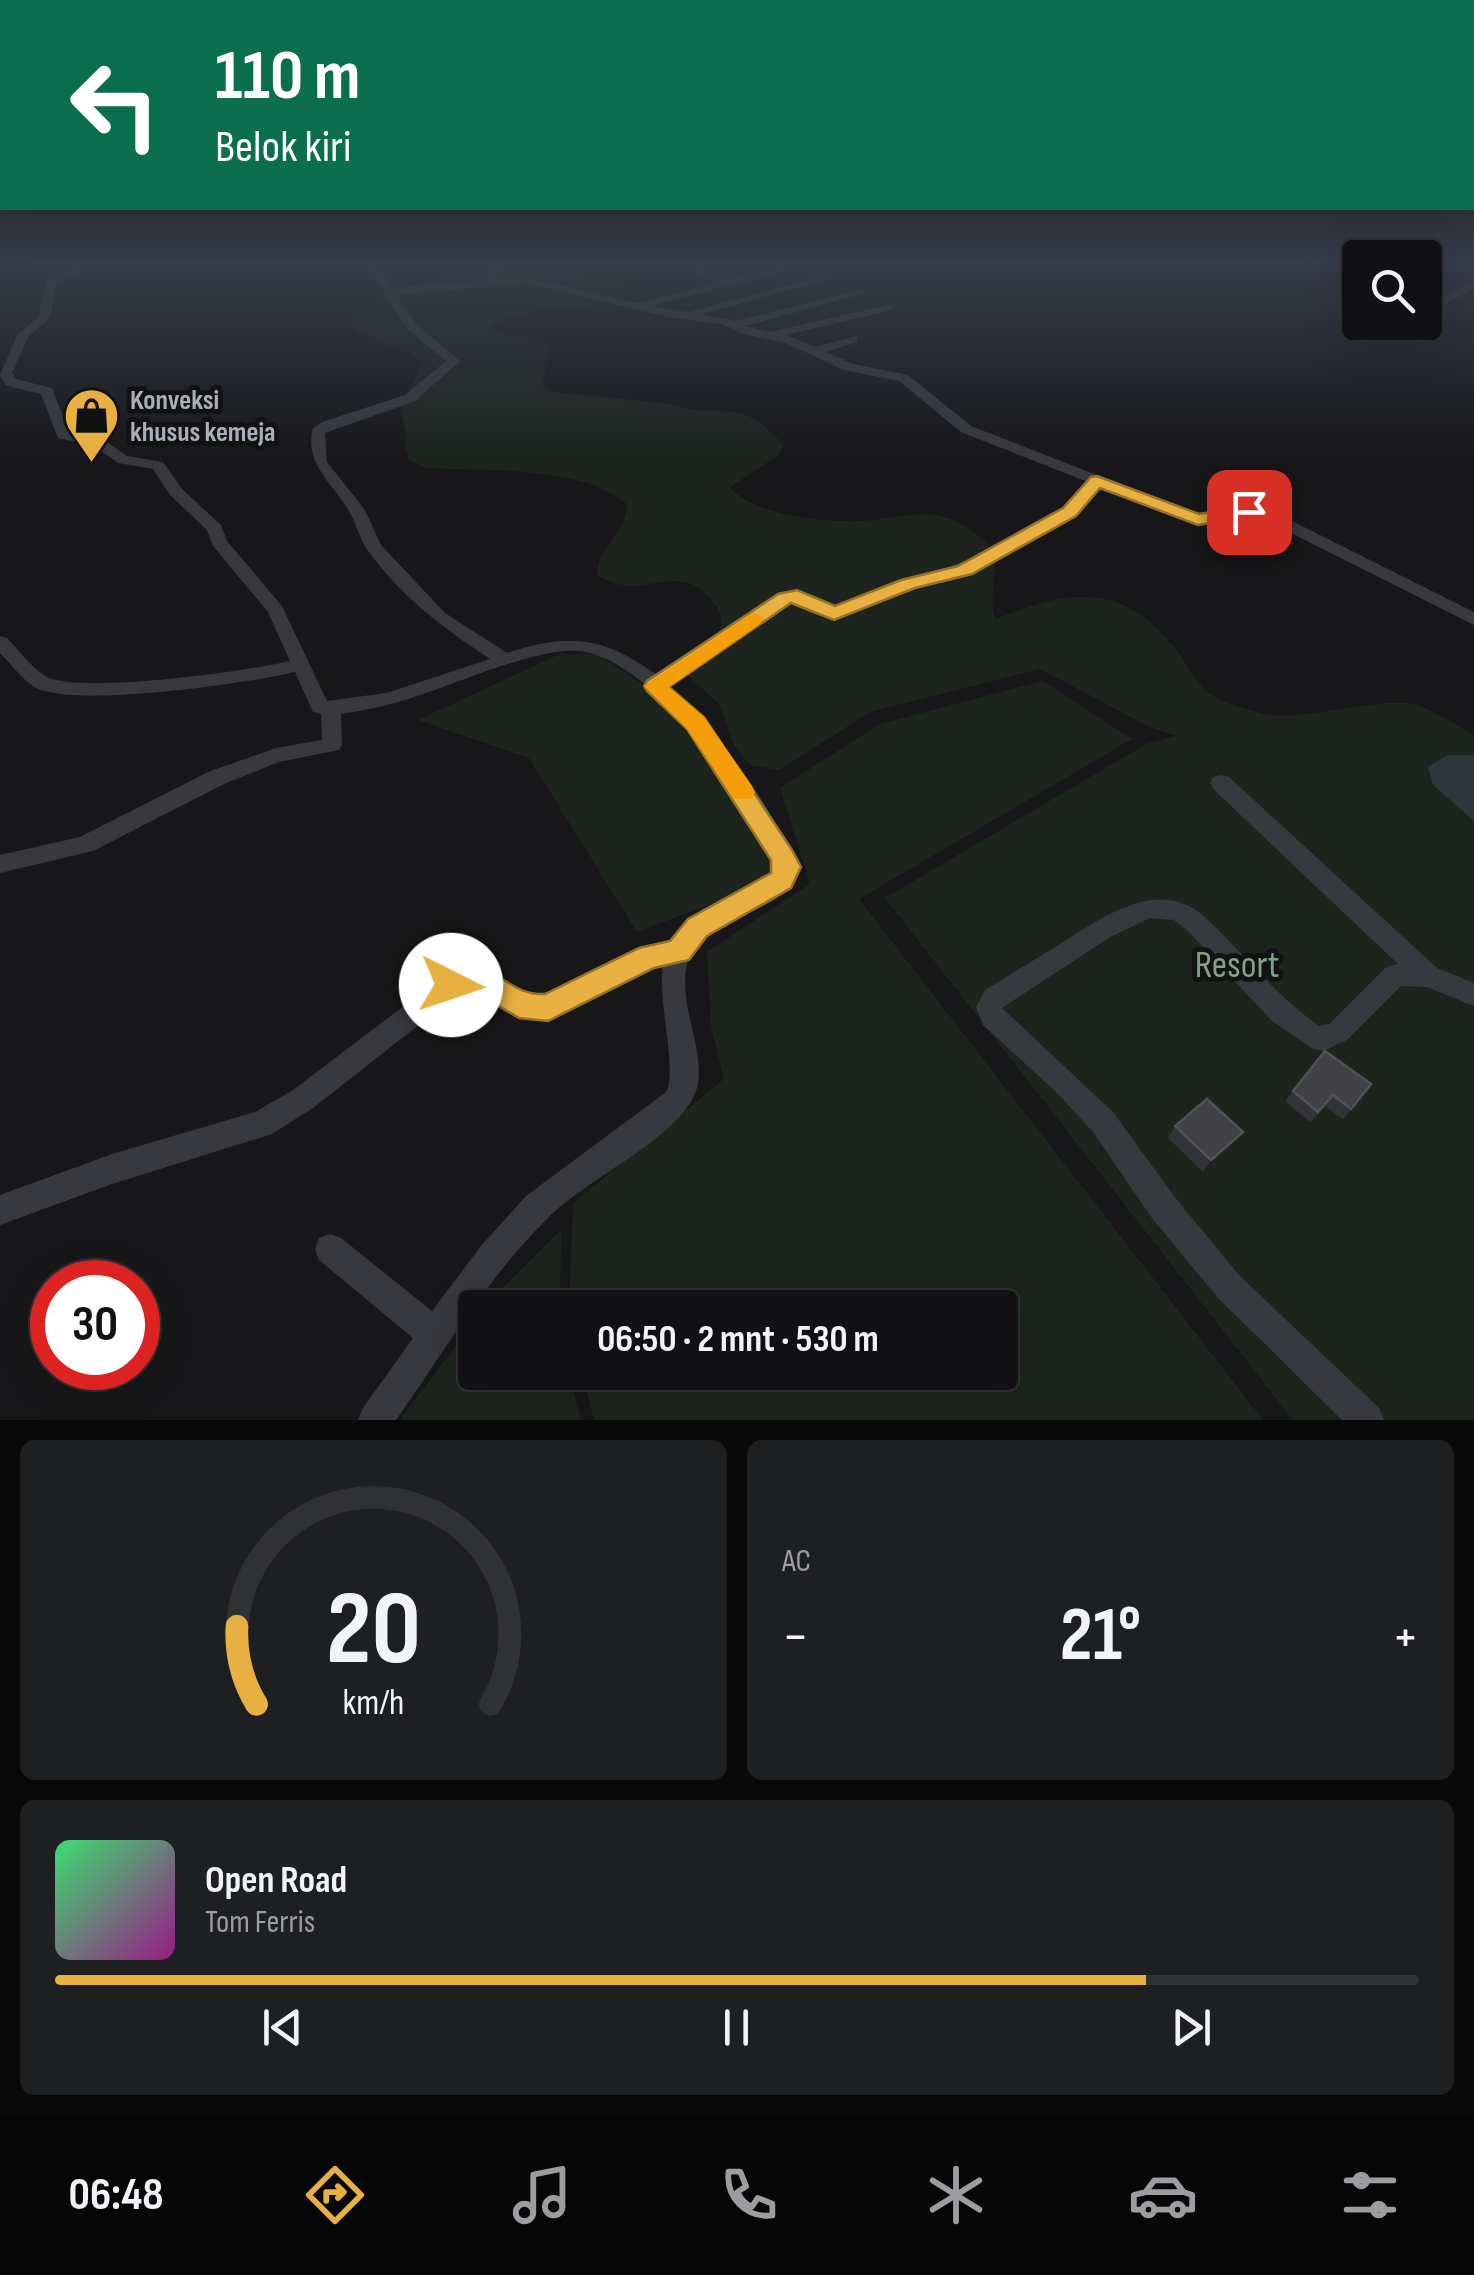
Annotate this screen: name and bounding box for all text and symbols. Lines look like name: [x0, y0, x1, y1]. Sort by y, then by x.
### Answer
text: 110 m: [215, 35, 361, 119]
icon: left: [50, 40, 180, 170]
text: Belok kiri: [215, 120, 351, 175]
map controls: [1342, 240, 1442, 340]
button: search: [1342, 240, 1442, 340]
place label: Konveksi khusus kemeja: [130, 384, 275, 449]
shop icon: Konveksi khusus kemeja: [61, 386, 121, 465]
pin: [1207, 470, 1292, 555]
icon: arrive: [1222, 485, 1277, 540]
position arrow: [399, 933, 503, 1037]
park label: Resort: [1195, 943, 1279, 988]
speed limit sign: 30: [30, 1260, 160, 1390]
text: 06:50 · 2 mnt · 530 m: [597, 1317, 879, 1362]
text: AC: [782, 1542, 811, 1581]
text: 20: [326, 1568, 421, 1693]
text: 21°: [1060, 1591, 1141, 1682]
text: −: [782, 1604, 809, 1671]
text: +: [1392, 1604, 1419, 1671]
text: km/h: [343, 1682, 404, 1725]
text: Open Road: [205, 1858, 347, 1903]
text: Tom Ferris: [205, 1903, 315, 1942]
icon: previous: [255, 2000, 310, 2055]
icon: pause: [709, 2000, 764, 2055]
icon: next: [1164, 2000, 1219, 2055]
icon: directions: [300, 2160, 370, 2230]
icon: music: [507, 2160, 577, 2230]
icon: phone: [714, 2160, 784, 2230]
icon: climate: [921, 2160, 991, 2230]
icon: car: [1128, 2160, 1198, 2230]
icon: filters: [1335, 2160, 1405, 2230]
text: 06:48: [69, 2168, 163, 2223]

